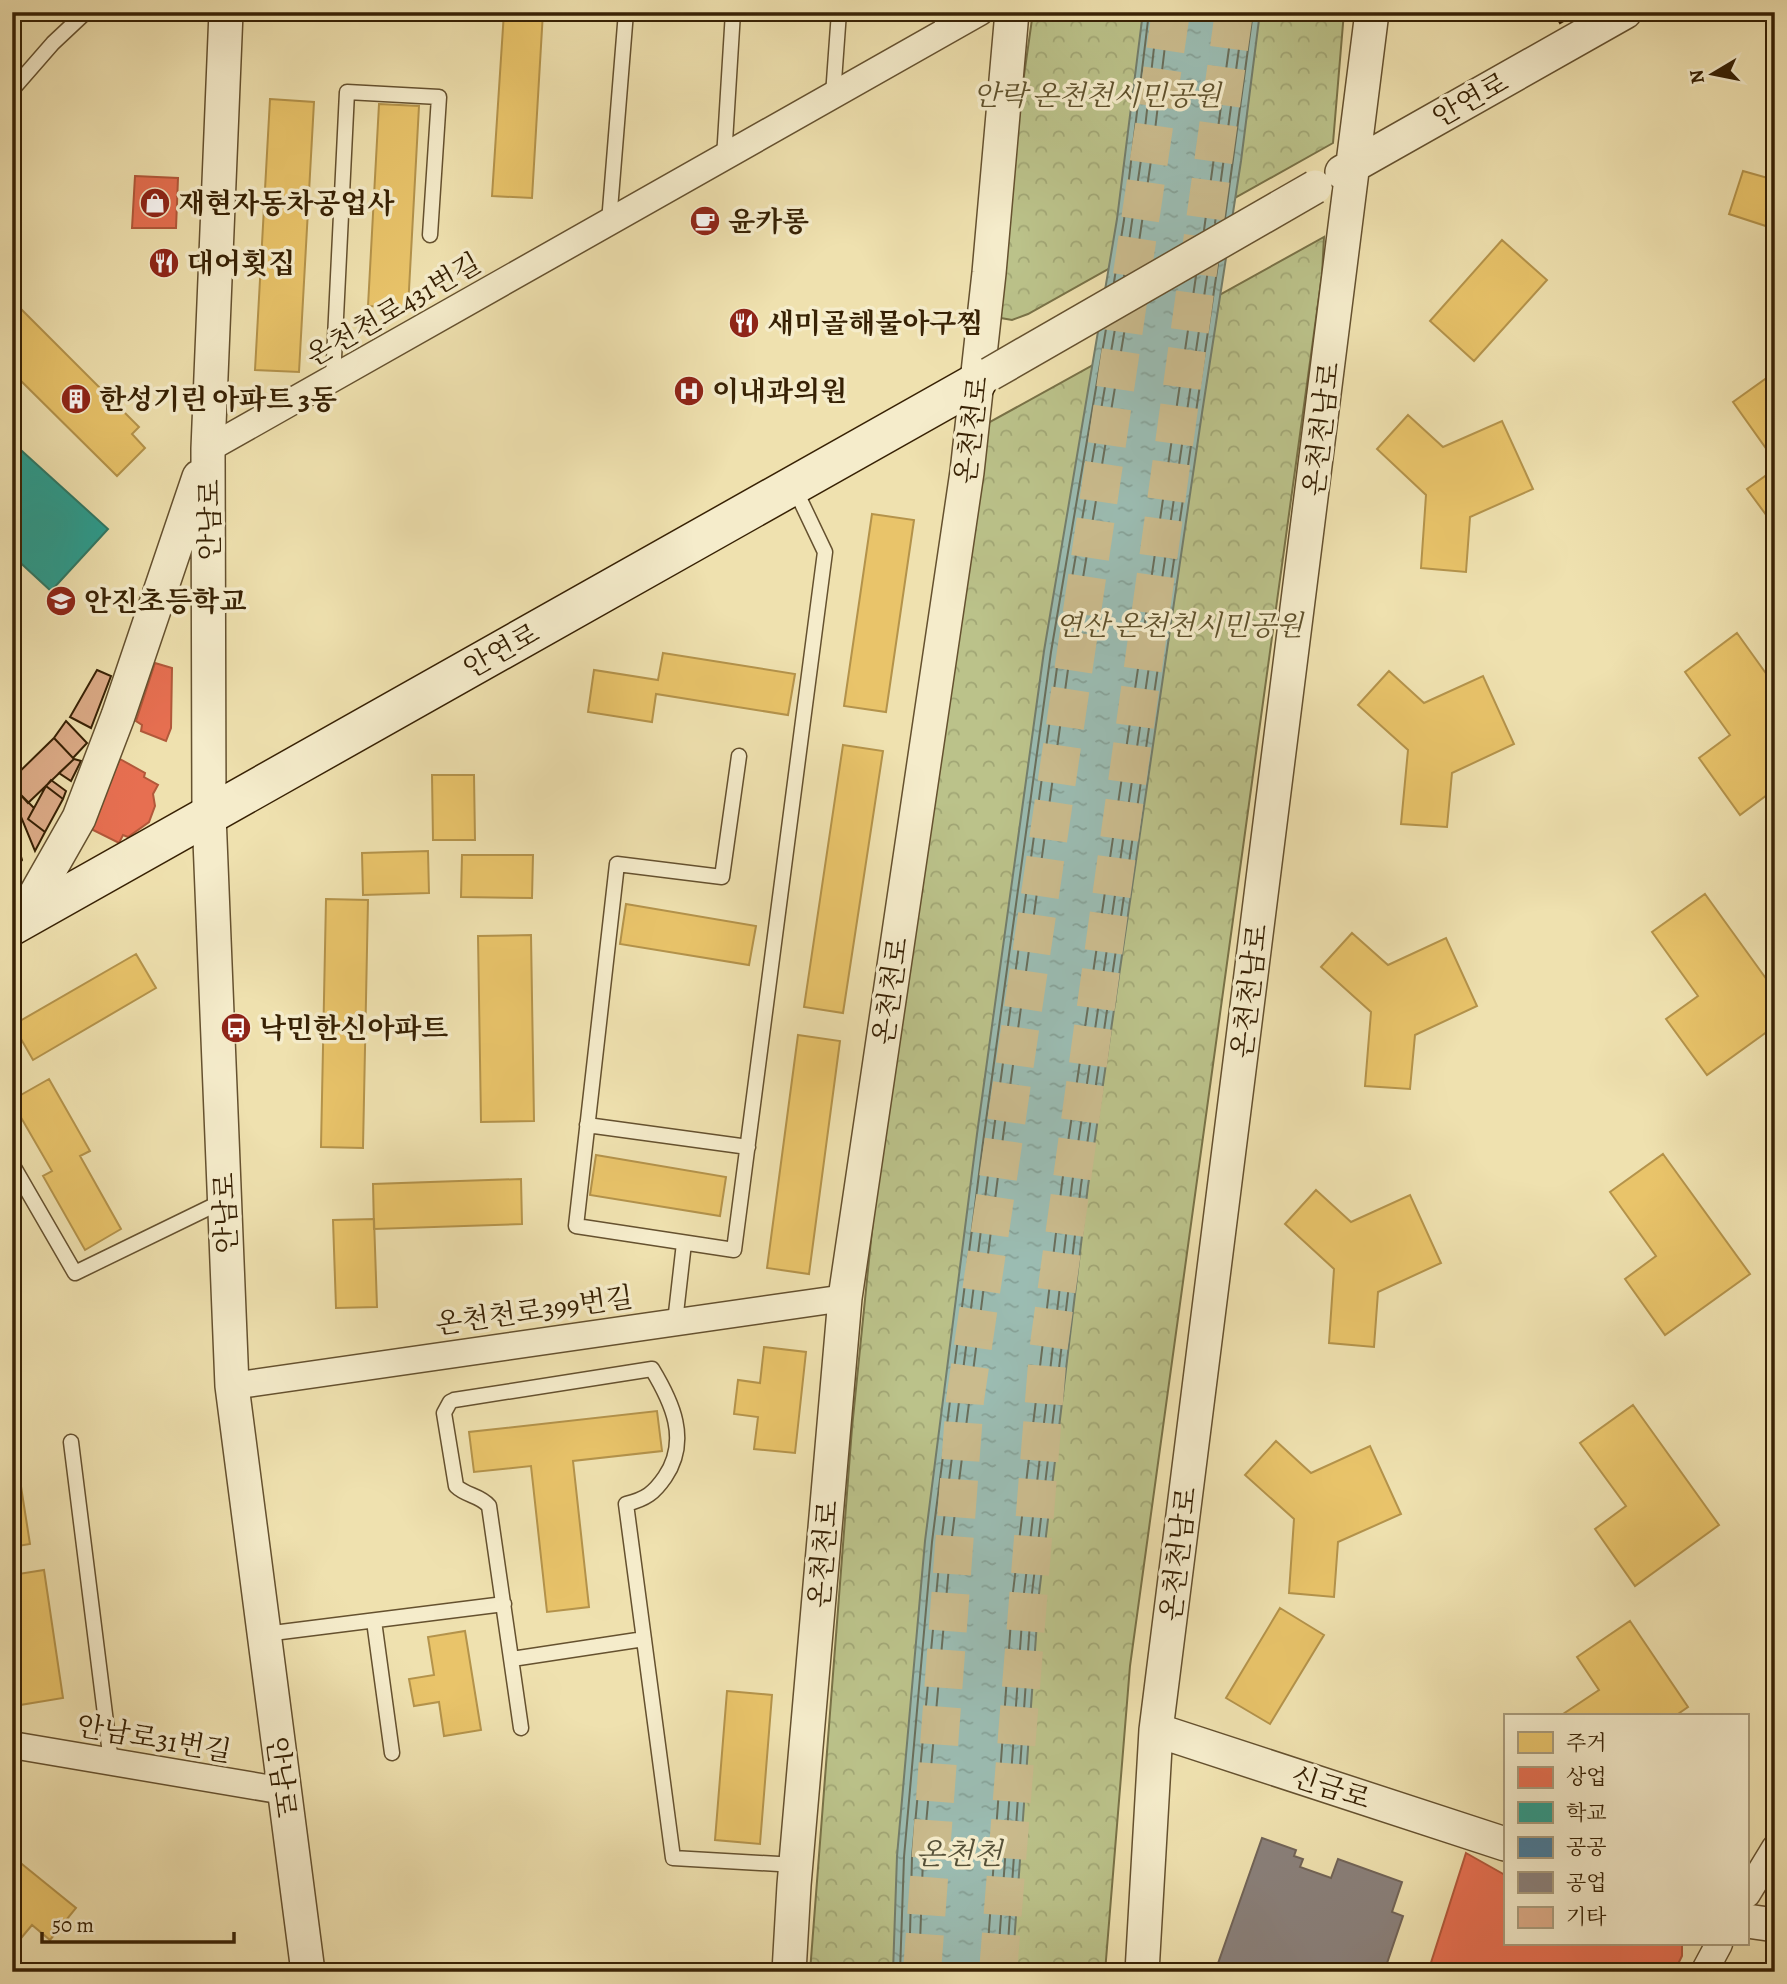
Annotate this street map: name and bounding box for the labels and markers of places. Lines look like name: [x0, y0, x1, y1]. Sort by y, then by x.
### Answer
place label: 재현자동차공업사: [178, 185, 395, 223]
shop icon: 재현자동차공업사: [138, 186, 172, 220]
place label: 윤카롱: [728, 203, 809, 241]
cafe icon: 윤카롱: [688, 204, 722, 238]
place label: 대어횟집: [187, 245, 295, 283]
restaurant icon: 대어횟집: [147, 246, 181, 280]
place label: 새미골해물아구찜: [767, 305, 983, 343]
restaurant icon: 새미골해물아구찜: [727, 306, 761, 340]
place label: 이내과의원: [712, 373, 847, 411]
hospital icon: 이내과의원: [672, 374, 706, 408]
place label: 한성기린 아파트 3동: [99, 381, 337, 419]
building icon: 한성기린 아파트 3동: [59, 382, 93, 416]
place label: 안진초등학교: [84, 583, 246, 621]
school or university icon: 안진초등학교: [44, 584, 78, 618]
place label: 낙민한신아파트: [259, 1010, 448, 1048]
bus stop icon: 낙민한신아파트: [219, 1011, 253, 1045]

